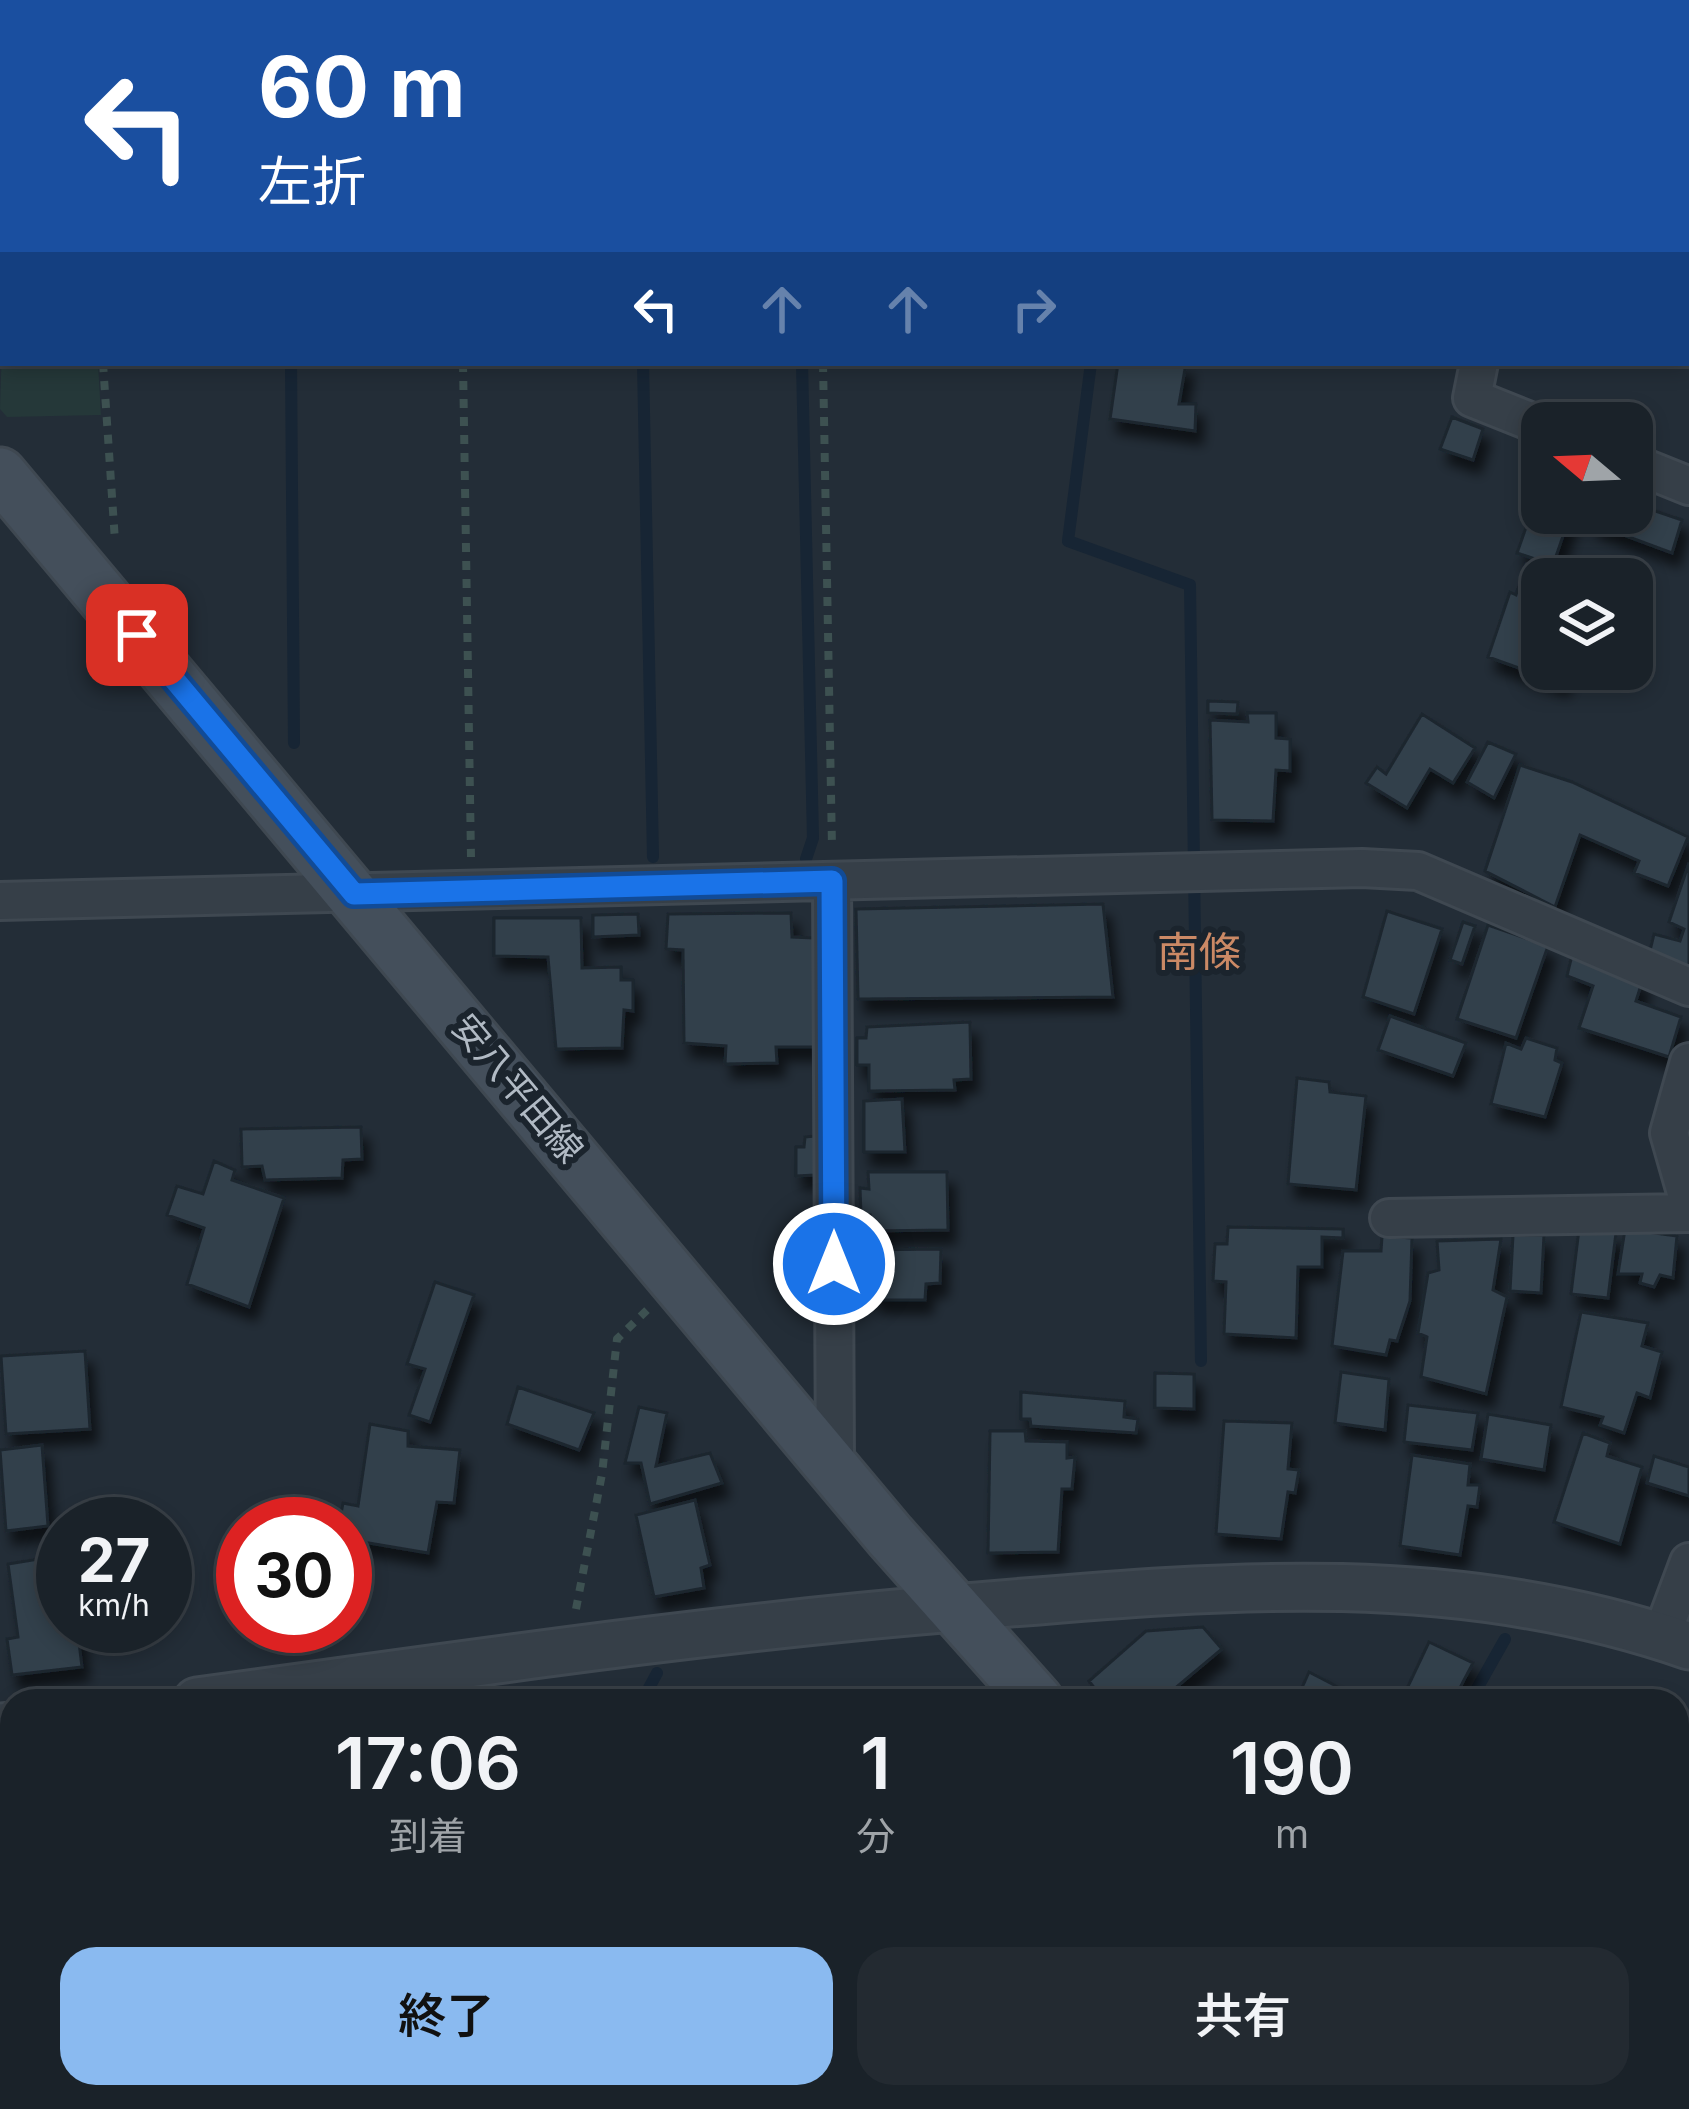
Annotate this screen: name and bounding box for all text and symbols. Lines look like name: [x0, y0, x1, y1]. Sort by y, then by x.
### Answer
text: 60 m: [258, 36, 466, 137]
icon: left: [60, 48, 216, 204]
text: 左折: [258, 149, 366, 214]
icon: left: [623, 276, 689, 342]
icon: ahead: [749, 276, 815, 342]
icon: ahead: [875, 276, 941, 342]
icon: right: [1001, 276, 1067, 342]
north arrow: [1521, 402, 1653, 534]
map controls: [1521, 402, 1653, 690]
button: layers: [1521, 558, 1653, 690]
pin: [86, 584, 188, 686]
icon: arrive: [104, 602, 170, 668]
district label: 南條: [1157, 926, 1241, 977]
street label: 安八平田線: [443, 1005, 593, 1171]
position arrow: [771, 1201, 897, 1327]
speed limit sign: 30: [216, 1497, 372, 1653]
text: 27: [78, 1524, 150, 1596]
text: km/h: [78, 1587, 150, 1623]
text: 17:06: [335, 1719, 521, 1806]
text: 1: [860, 1719, 891, 1806]
text: 190: [1230, 1724, 1354, 1811]
text: m: [1275, 1810, 1309, 1857]
text: 到着: [389, 1812, 467, 1859]
text: 分: [856, 1812, 895, 1859]
button: 終了: [60, 1947, 833, 2085]
button: 共有: [857, 1947, 1629, 2085]

